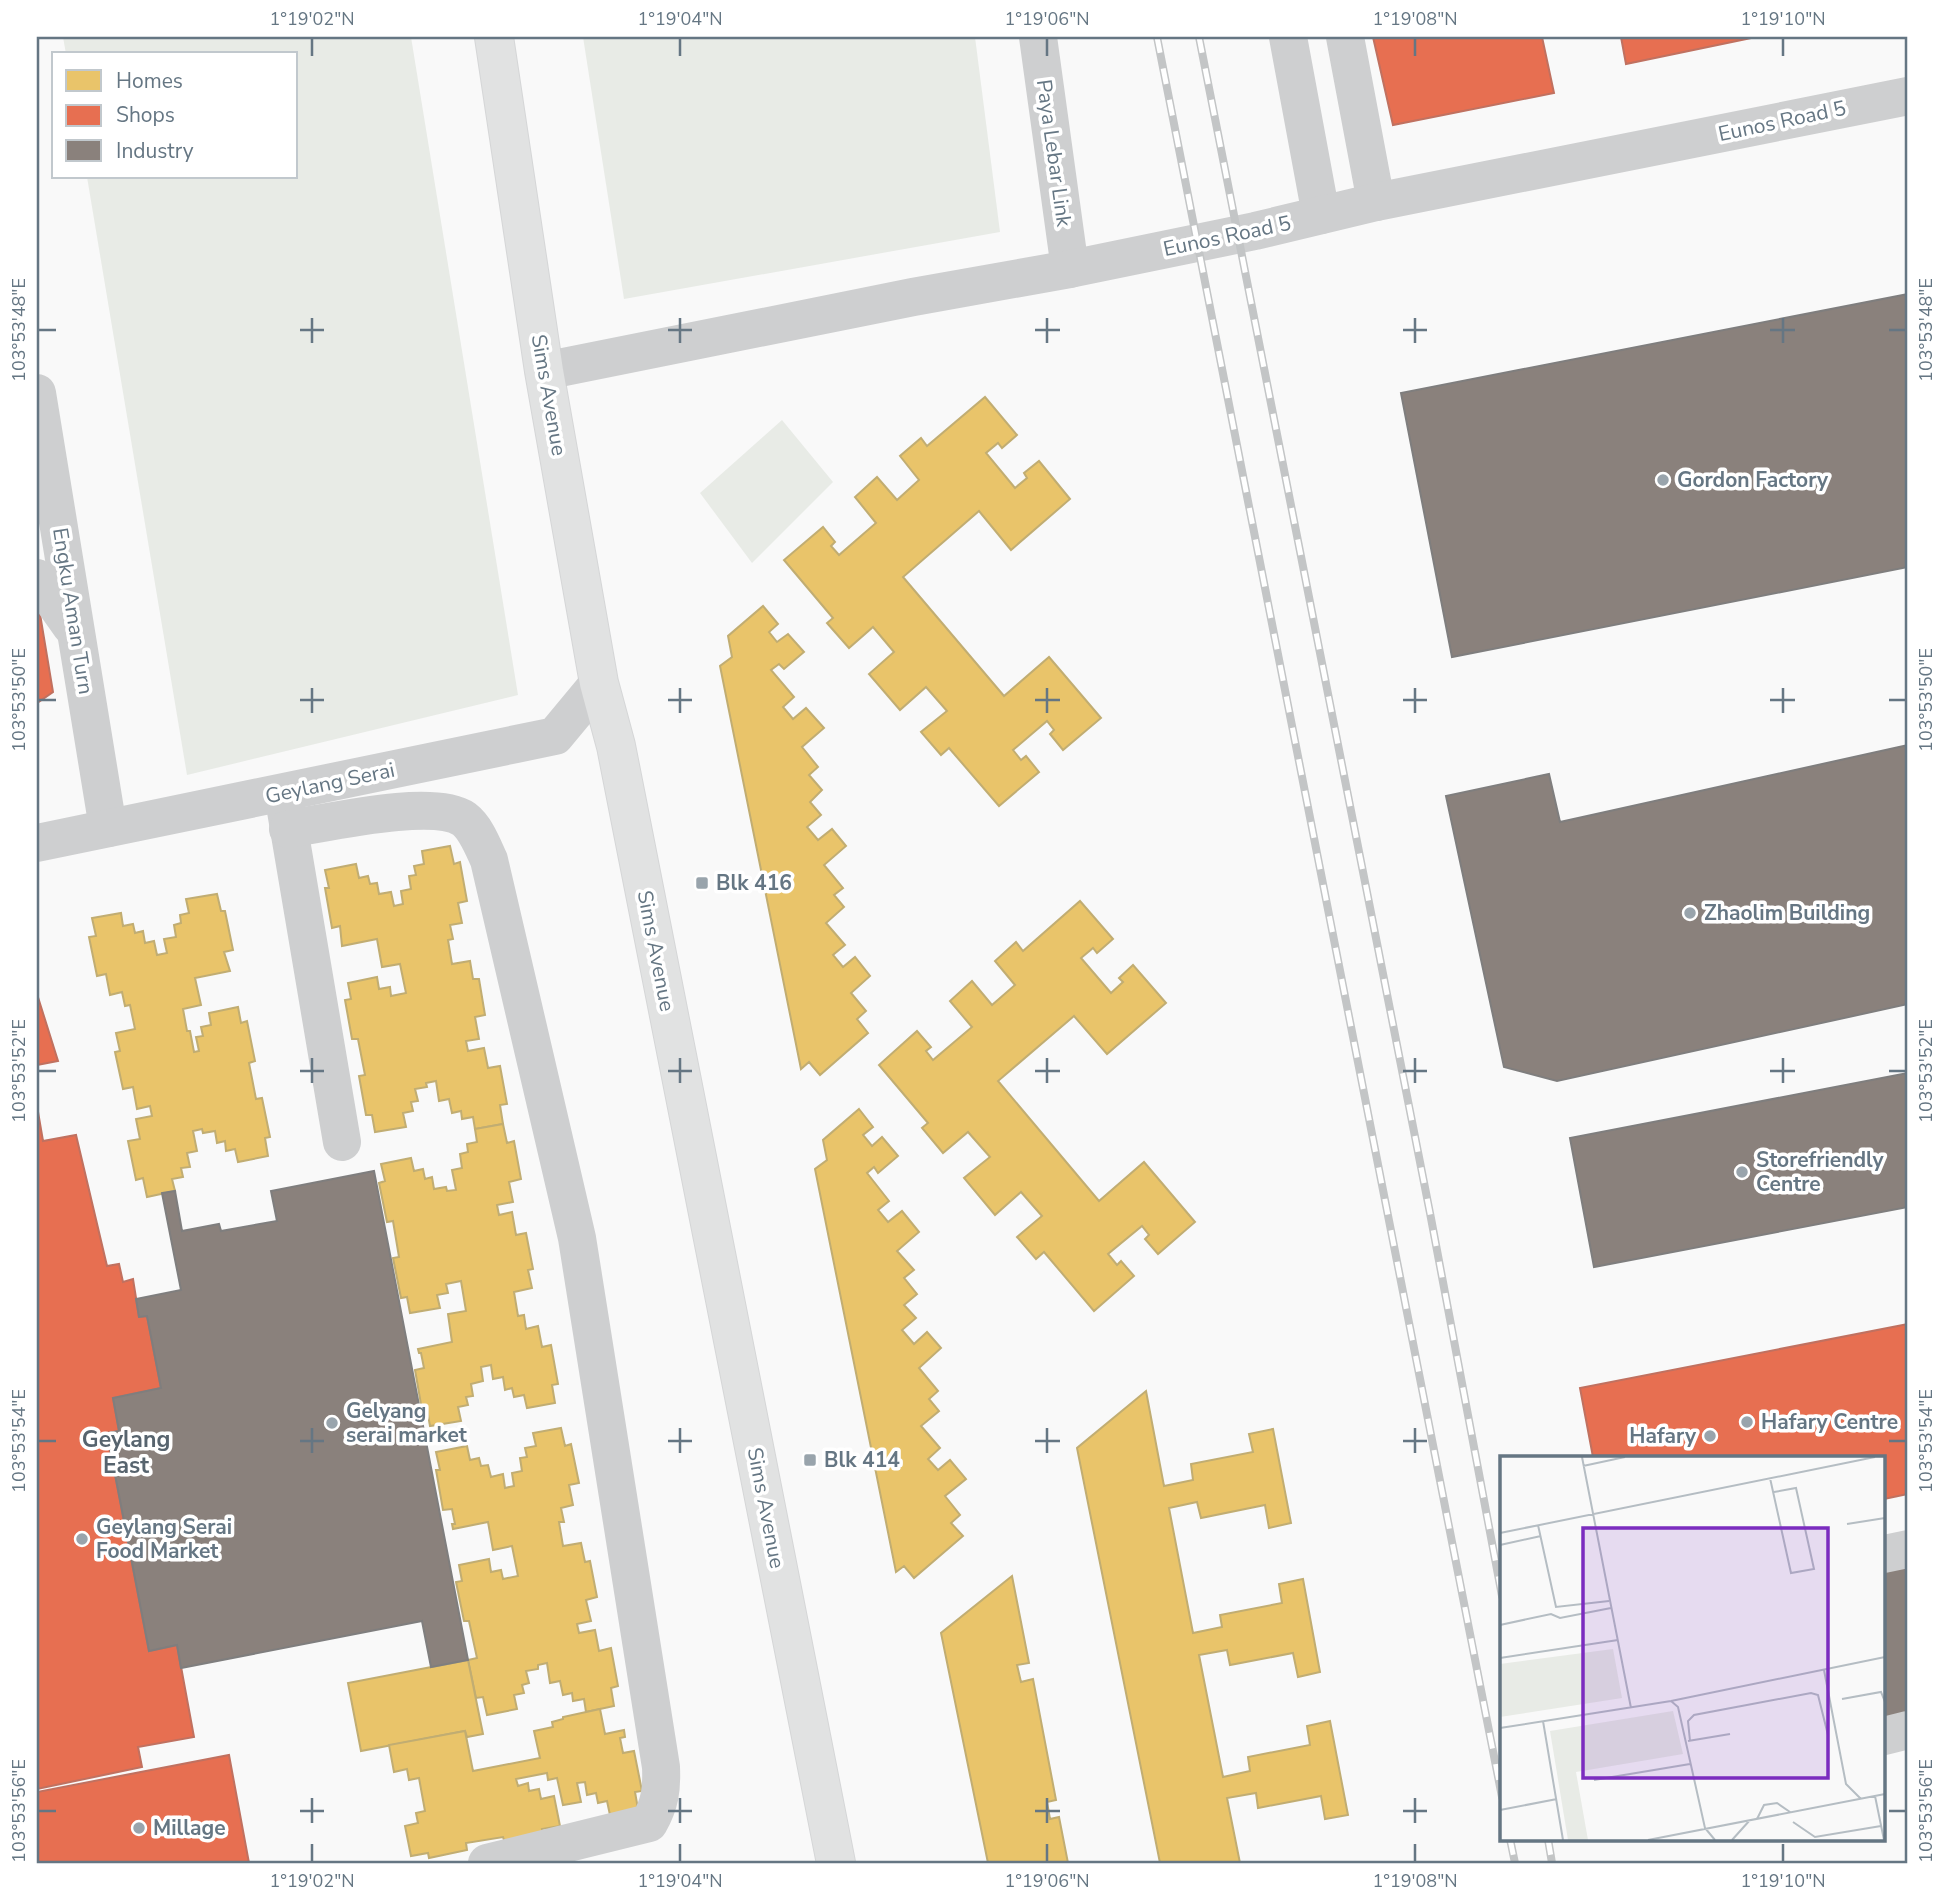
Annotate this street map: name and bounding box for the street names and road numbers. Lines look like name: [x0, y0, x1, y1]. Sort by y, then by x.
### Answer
street label: Paya Lebar Link: [1030, 78, 1078, 229]
street label: Eunos Road 5: [1716, 94, 1848, 148]
street label: Eunos Road 5: [1161, 209, 1293, 263]
street label: Sims Avenue: [525, 332, 573, 458]
street label: Engku Aman Turn: [46, 526, 100, 696]
street label: Geylang Serai: [263, 756, 397, 810]
street label: Sims Avenue: [631, 888, 681, 1014]
street label: Sims Avenue: [741, 1445, 791, 1571]

